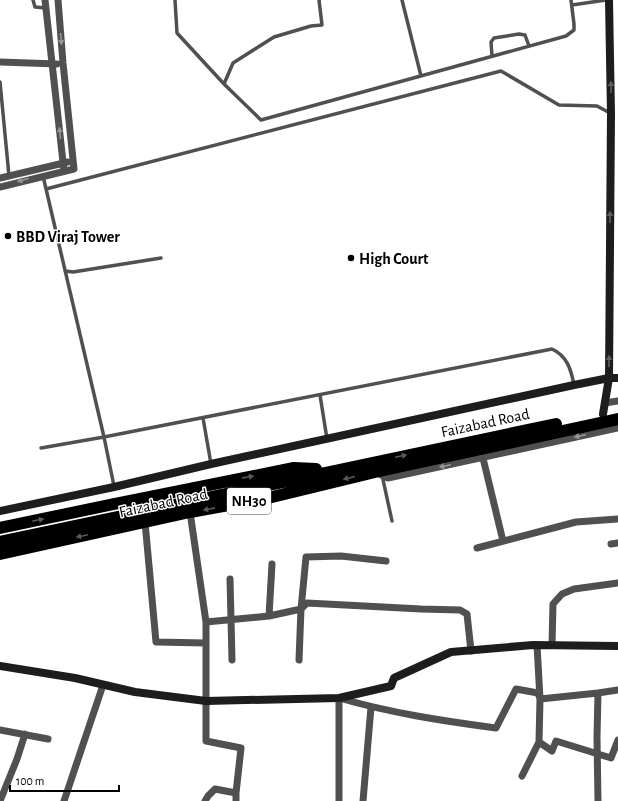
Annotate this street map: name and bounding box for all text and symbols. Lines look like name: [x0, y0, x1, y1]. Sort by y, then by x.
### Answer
one-way arrow: [57, 33, 64, 45]
one-way arrow: [607, 81, 614, 93]
one-way arrow: [57, 127, 63, 139]
one-way arrow: [17, 178, 30, 184]
one-way arrow: [607, 210, 613, 223]
place label: BBD Viraj Tower: [16, 229, 120, 246]
marker: BBD Viraj Tower: [3, 231, 13, 241]
place label: High Court: [359, 251, 429, 267]
marker: High Court: [346, 253, 356, 263]
one-way arrow: [606, 354, 612, 367]
street label: Faizabad Road: [439, 406, 531, 440]
one-way arrow: [574, 434, 586, 440]
one-way arrow: [394, 453, 407, 459]
one-way arrow: [439, 463, 451, 469]
one-way arrow: [242, 474, 254, 480]
one-way arrow: [343, 476, 356, 482]
street label: Faizabad Road: [117, 486, 209, 520]
road number: NH30: [227, 488, 271, 514]
one-way arrow: [203, 506, 215, 512]
one-way arrow: [32, 516, 44, 522]
one-way arrow: [75, 534, 88, 540]
scale bar: [10, 767, 119, 793]
text: 100 m: [16, 775, 44, 787]

